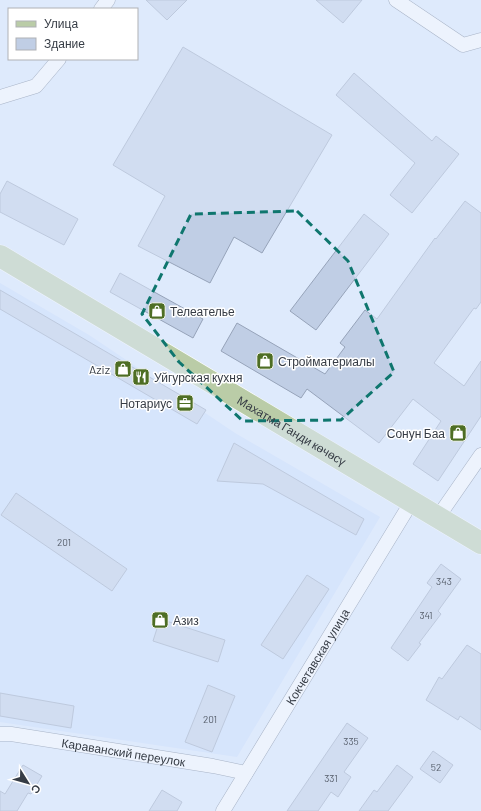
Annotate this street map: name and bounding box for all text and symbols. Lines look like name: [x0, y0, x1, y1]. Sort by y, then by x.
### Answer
legend: [8, 8, 138, 60]
text: Улица: [44, 16, 78, 31]
text: Здание: [44, 36, 85, 51]
shop icon: Телеателье: [147, 301, 167, 321]
place label: Телеателье: [170, 304, 235, 318]
shop icon: Стройматериалы: [255, 351, 275, 371]
place label: Стройматериалы: [278, 354, 375, 369]
shop icon: Aziz: [113, 359, 133, 379]
place label: Aziz: [89, 362, 110, 376]
restaurant icon: Уйгурская кухня: [131, 367, 151, 387]
place label: Уйгурская кухня: [154, 370, 242, 385]
street label: Махатма Ганди көчөсү: [235, 392, 349, 469]
office icon: Нотариус: [175, 393, 195, 413]
place label: Нотариус: [120, 396, 172, 411]
shop icon: Сонун Баа: [448, 423, 468, 443]
place label: Сонун Баа: [387, 426, 445, 441]
house number: 201: [57, 536, 71, 548]
house number: 343: [436, 575, 452, 587]
street label: Кокчетавская улица: [283, 606, 352, 707]
house number: 341: [419, 609, 433, 621]
shop icon: Азиз: [150, 610, 170, 630]
place label: Азиз: [173, 613, 199, 627]
house number: 201: [203, 713, 217, 725]
street label: Караванский переулок: [61, 735, 187, 769]
house number: 335: [343, 735, 359, 747]
house number: 52: [431, 761, 441, 773]
north arrow: [8, 763, 48, 803]
house number: 331: [324, 772, 338, 784]
text: С: [29, 782, 44, 796]

